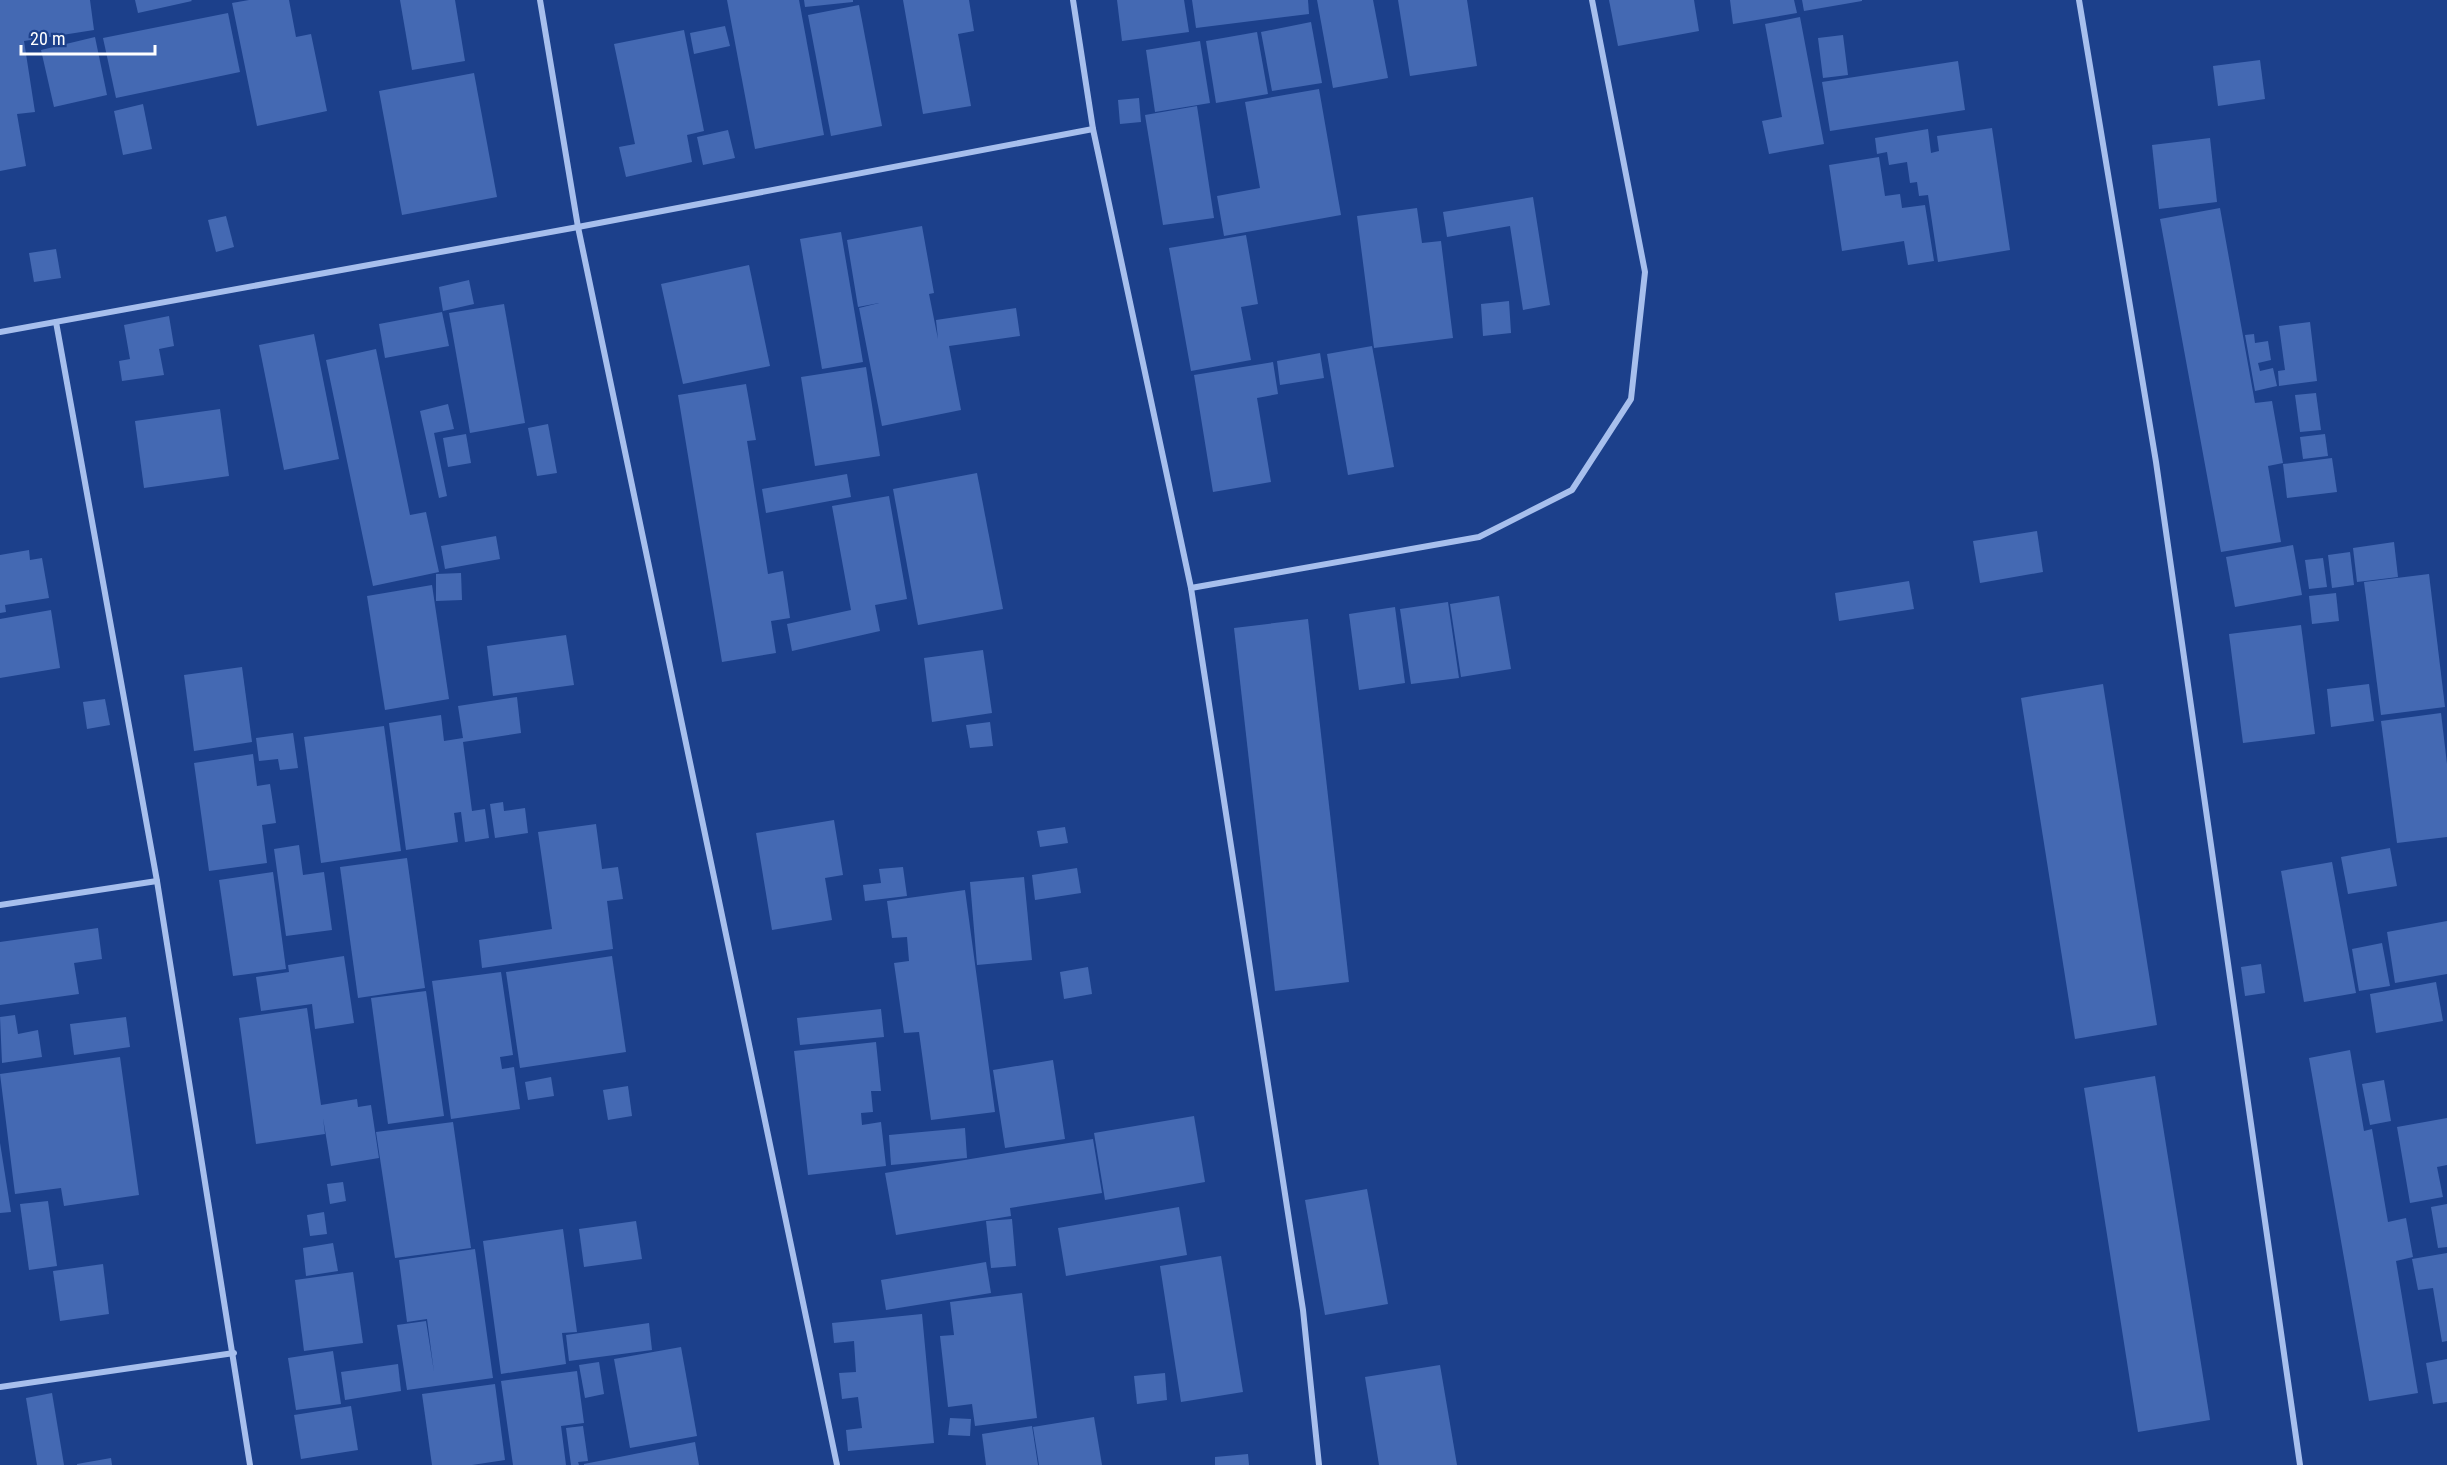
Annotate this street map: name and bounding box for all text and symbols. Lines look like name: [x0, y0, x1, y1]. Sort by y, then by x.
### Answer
scale bar: [21, 18, 154, 56]
text: 20 m: [30, 28, 65, 49]

